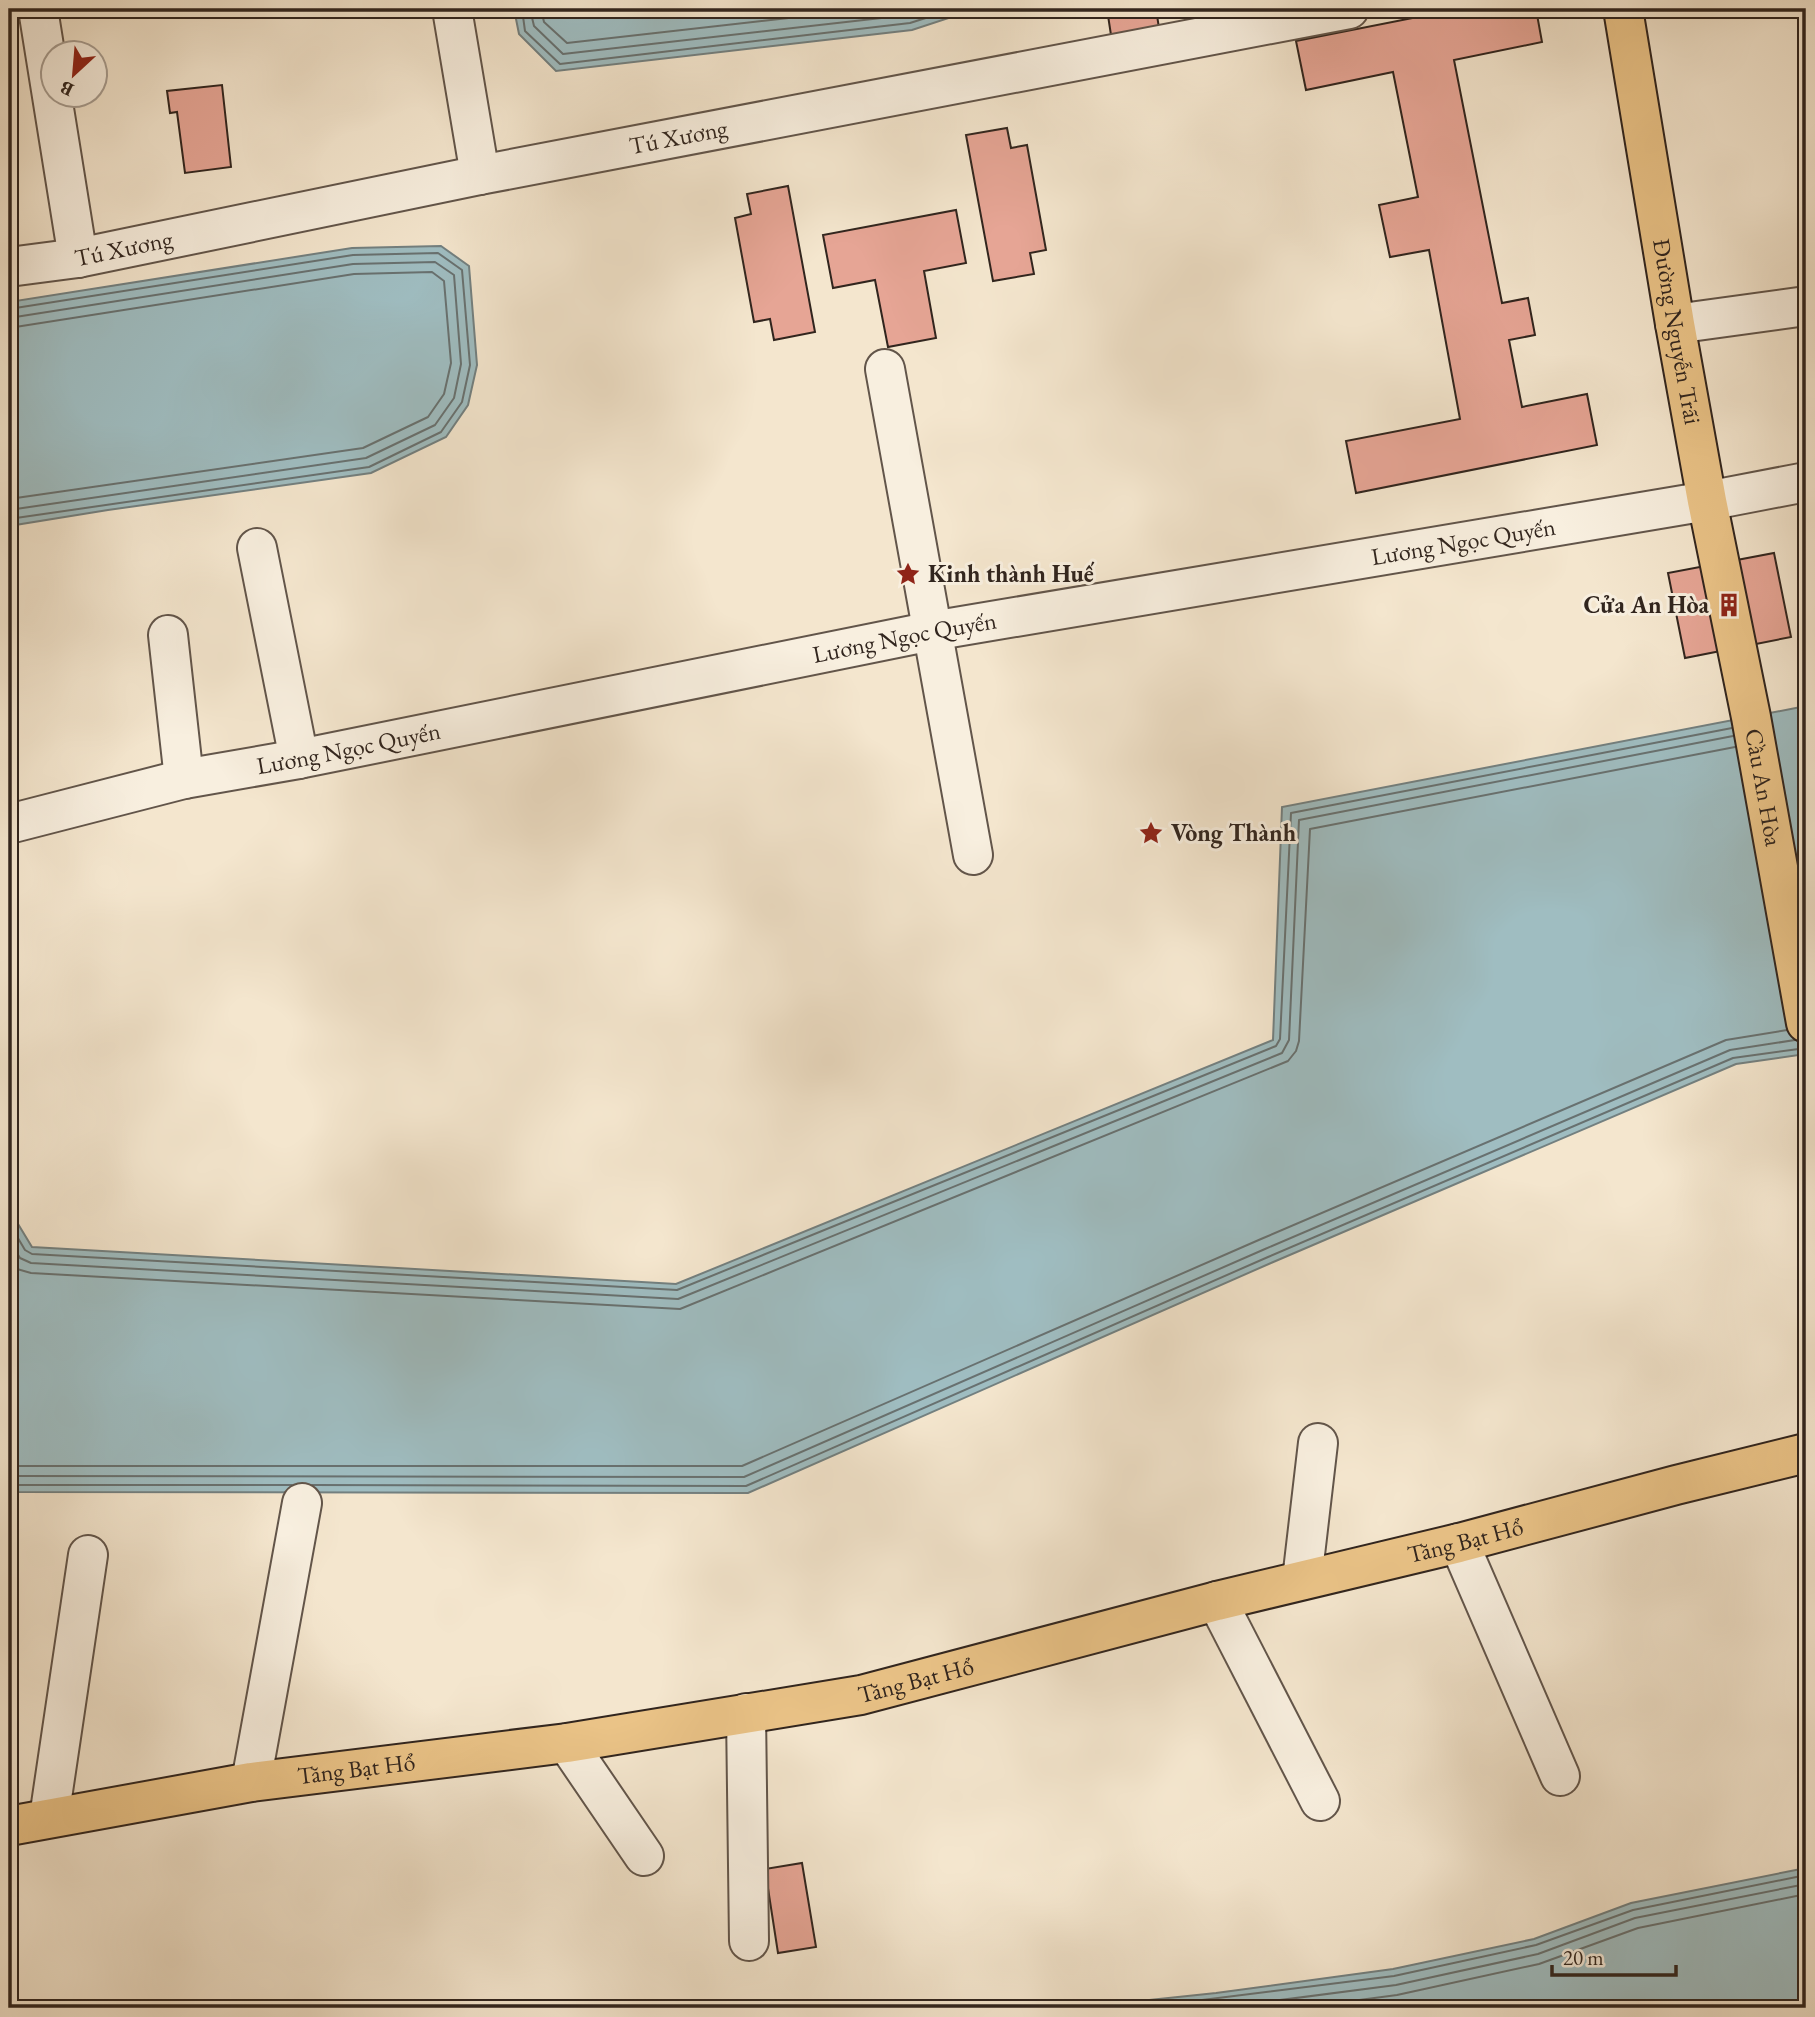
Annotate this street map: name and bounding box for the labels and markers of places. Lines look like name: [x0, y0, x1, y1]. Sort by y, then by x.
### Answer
place label: Kinh thành Huế: [928, 558, 1095, 589]
place icon: Kinh thành Huế: [894, 560, 922, 588]
place label: Cửa An Hòa: [1583, 589, 1709, 620]
building icon: Cửa An Hòa: [1715, 591, 1743, 619]
place label: Vòng Thành: [1171, 817, 1297, 849]
place icon: Vòng Thành: [1137, 819, 1165, 847]

